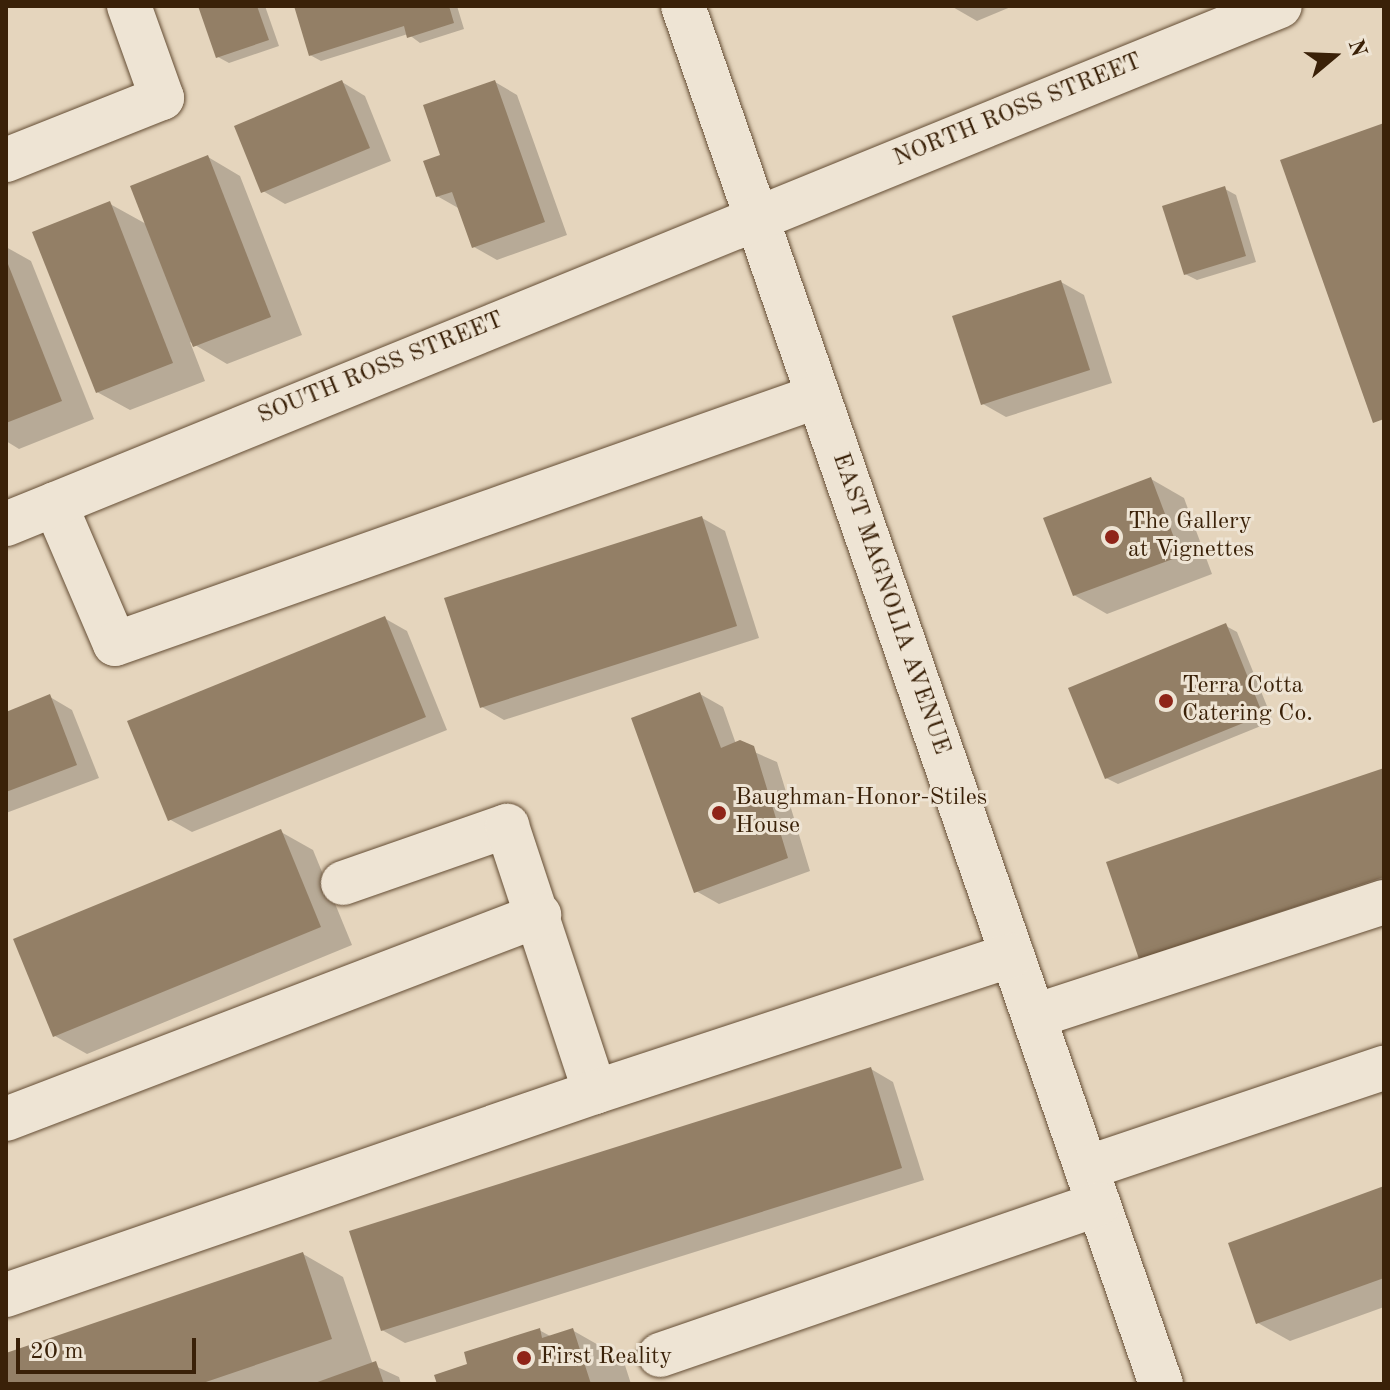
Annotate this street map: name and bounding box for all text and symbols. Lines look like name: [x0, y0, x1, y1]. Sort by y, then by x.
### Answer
north arrow: [1294, 16, 1374, 96]
text: N: [1344, 37, 1370, 60]
street label: NORTH ROSS STREET: [890, 48, 1146, 174]
street label: SOUTH ROSS STREET: [254, 306, 508, 432]
street label: EAST MAGNOLIA AVENUE: [825, 449, 955, 759]
place label: The Gallery at Vignettes: [1128, 509, 1254, 565]
marker: The Gallery at Vignettes: [1103, 528, 1121, 546]
place label: Terra Cotta Catering Co.: [1182, 673, 1313, 729]
marker: Terra Cotta Catering Co.: [1157, 692, 1175, 710]
place label: Baughman-Honor-Stiles House: [735, 785, 987, 841]
marker: Baughman-Honor-Stiles House: [710, 804, 728, 822]
scale bar: [20, 1322, 200, 1372]
text: 20 m: [30, 1340, 84, 1364]
place label: First Reality: [540, 1344, 672, 1372]
marker: First Reality: [515, 1349, 533, 1367]

